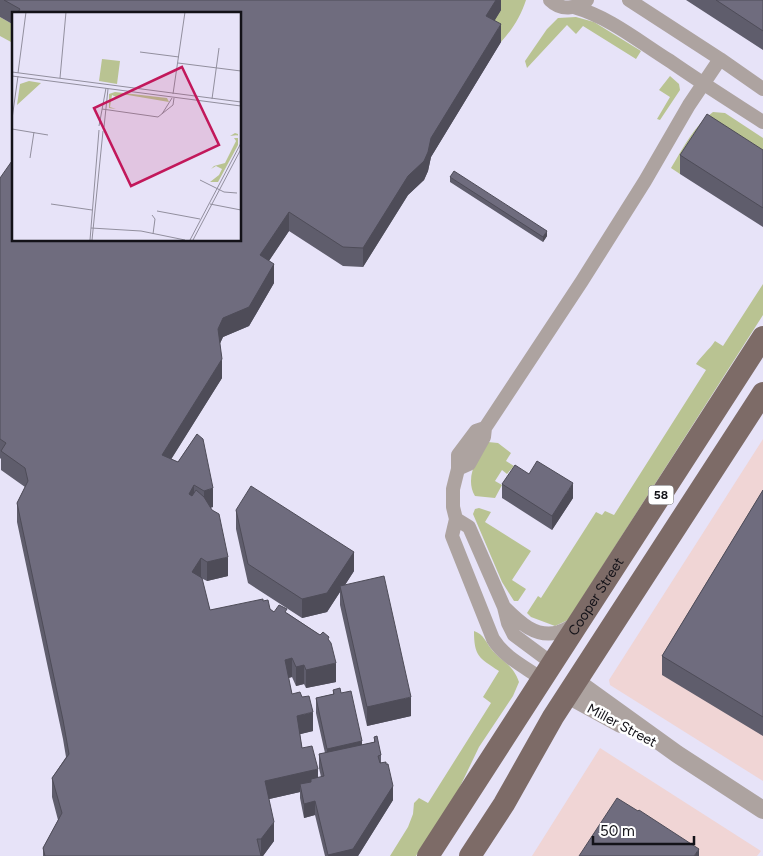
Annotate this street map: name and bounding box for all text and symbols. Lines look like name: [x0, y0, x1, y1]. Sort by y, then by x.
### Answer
inset map: [12, 12, 241, 241]
road number: 58: [648, 486, 674, 504]
street label: Cooper Street: [565, 554, 627, 639]
street label: Miller Street: [584, 700, 659, 751]
scale bar: [593, 814, 694, 846]
text: 50 m: [600, 822, 635, 840]

